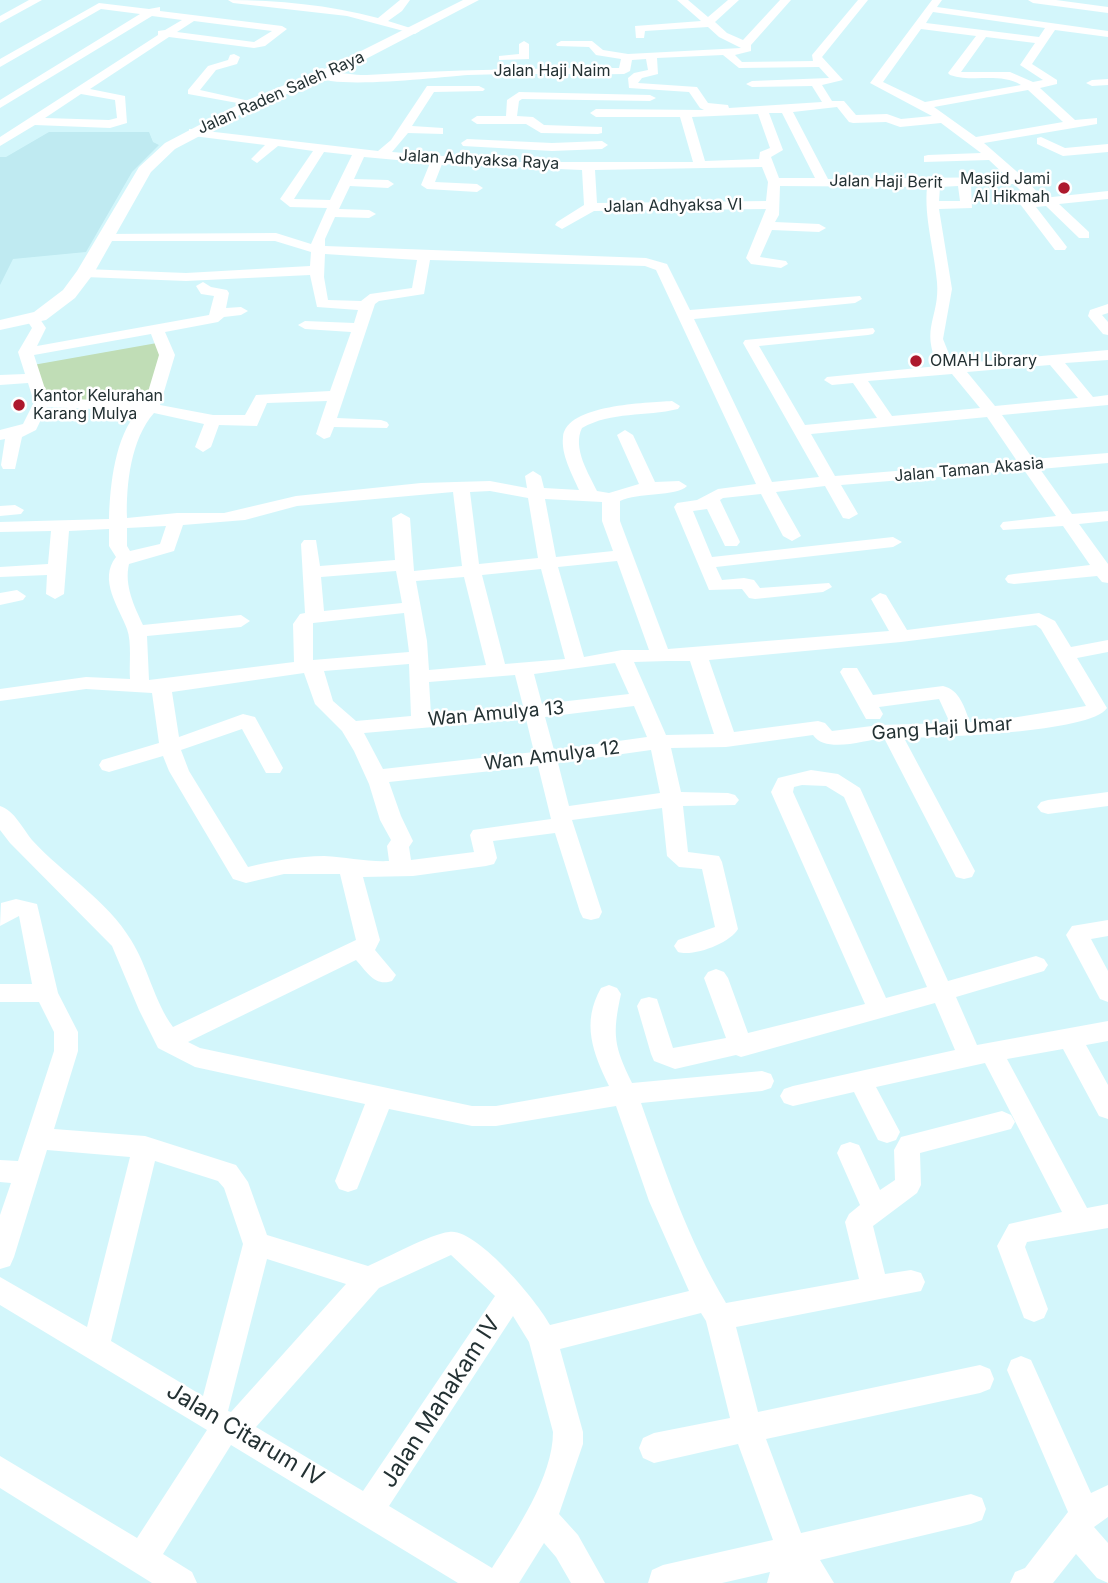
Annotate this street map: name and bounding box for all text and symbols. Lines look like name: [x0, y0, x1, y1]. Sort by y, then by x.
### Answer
street label: Jalan Raden Saleh Raya: [195, 48, 367, 138]
street label: Jalan Haji Naim: [494, 61, 610, 81]
street label: Jalan Adhyaksa Raya: [398, 146, 560, 174]
place label: Masjid Jami Al Hikmah: [960, 169, 1050, 207]
street label: Jalan Haji Berit: [829, 171, 943, 193]
marker: Masjid Jami Al Hikmah: [1056, 180, 1072, 196]
street label: Jalan Adhyaksa VI: [603, 195, 743, 217]
place label: OMAH Library: [930, 351, 1037, 371]
marker: OMAH Library: [908, 353, 924, 369]
place label: Kantor Kelurahan Karang Mulya: [33, 386, 163, 424]
marker: Kantor Kelurahan Karang Mulya: [11, 397, 27, 413]
street label: Jalan Taman Akasia: [893, 454, 1045, 486]
street label: Wan Amulya 13: [427, 697, 565, 731]
street label: Gang Haji Umar: [871, 713, 1013, 745]
street label: Wan Amulya 12: [483, 736, 621, 776]
street label: Jalan Mahakam IV: [375, 1311, 507, 1493]
street label: Jalan Citarum IV: [161, 1377, 329, 1493]

